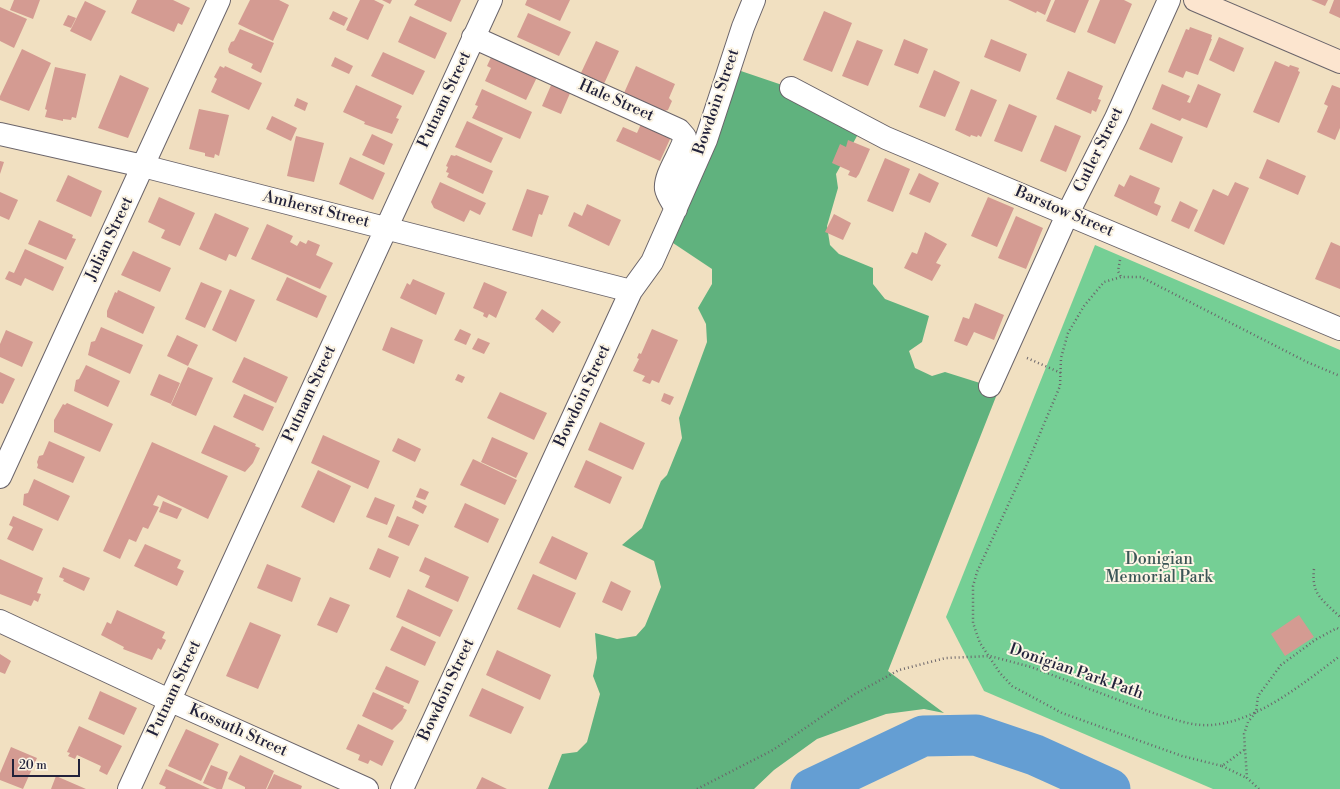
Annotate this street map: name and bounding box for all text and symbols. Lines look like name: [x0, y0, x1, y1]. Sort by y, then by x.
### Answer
street label: Bowdoin Street: [690, 47, 744, 157]
street label: Putnam Street: [414, 49, 476, 151]
street label: Hale Street: [575, 76, 657, 126]
street label: Cutler Street: [1070, 104, 1128, 196]
street label: Barstow Street: [1012, 183, 1116, 241]
street label: Amherst Street: [261, 187, 371, 233]
street label: Julian Street: [82, 194, 138, 284]
street label: Bowdoin Street: [551, 342, 615, 450]
street label: Putnam Street: [279, 343, 341, 445]
park label: Donigian Memorial Park: [1105, 550, 1213, 588]
street label: Bowdoin Street: [415, 636, 479, 744]
street label: Putnam Street: [144, 638, 206, 740]
street label: Donigian Park Path: [1006, 640, 1146, 704]
street label: Kossuth Street: [186, 701, 290, 761]
scale bar: [14, 751, 82, 777]
text: 20 m: [19, 758, 47, 773]

